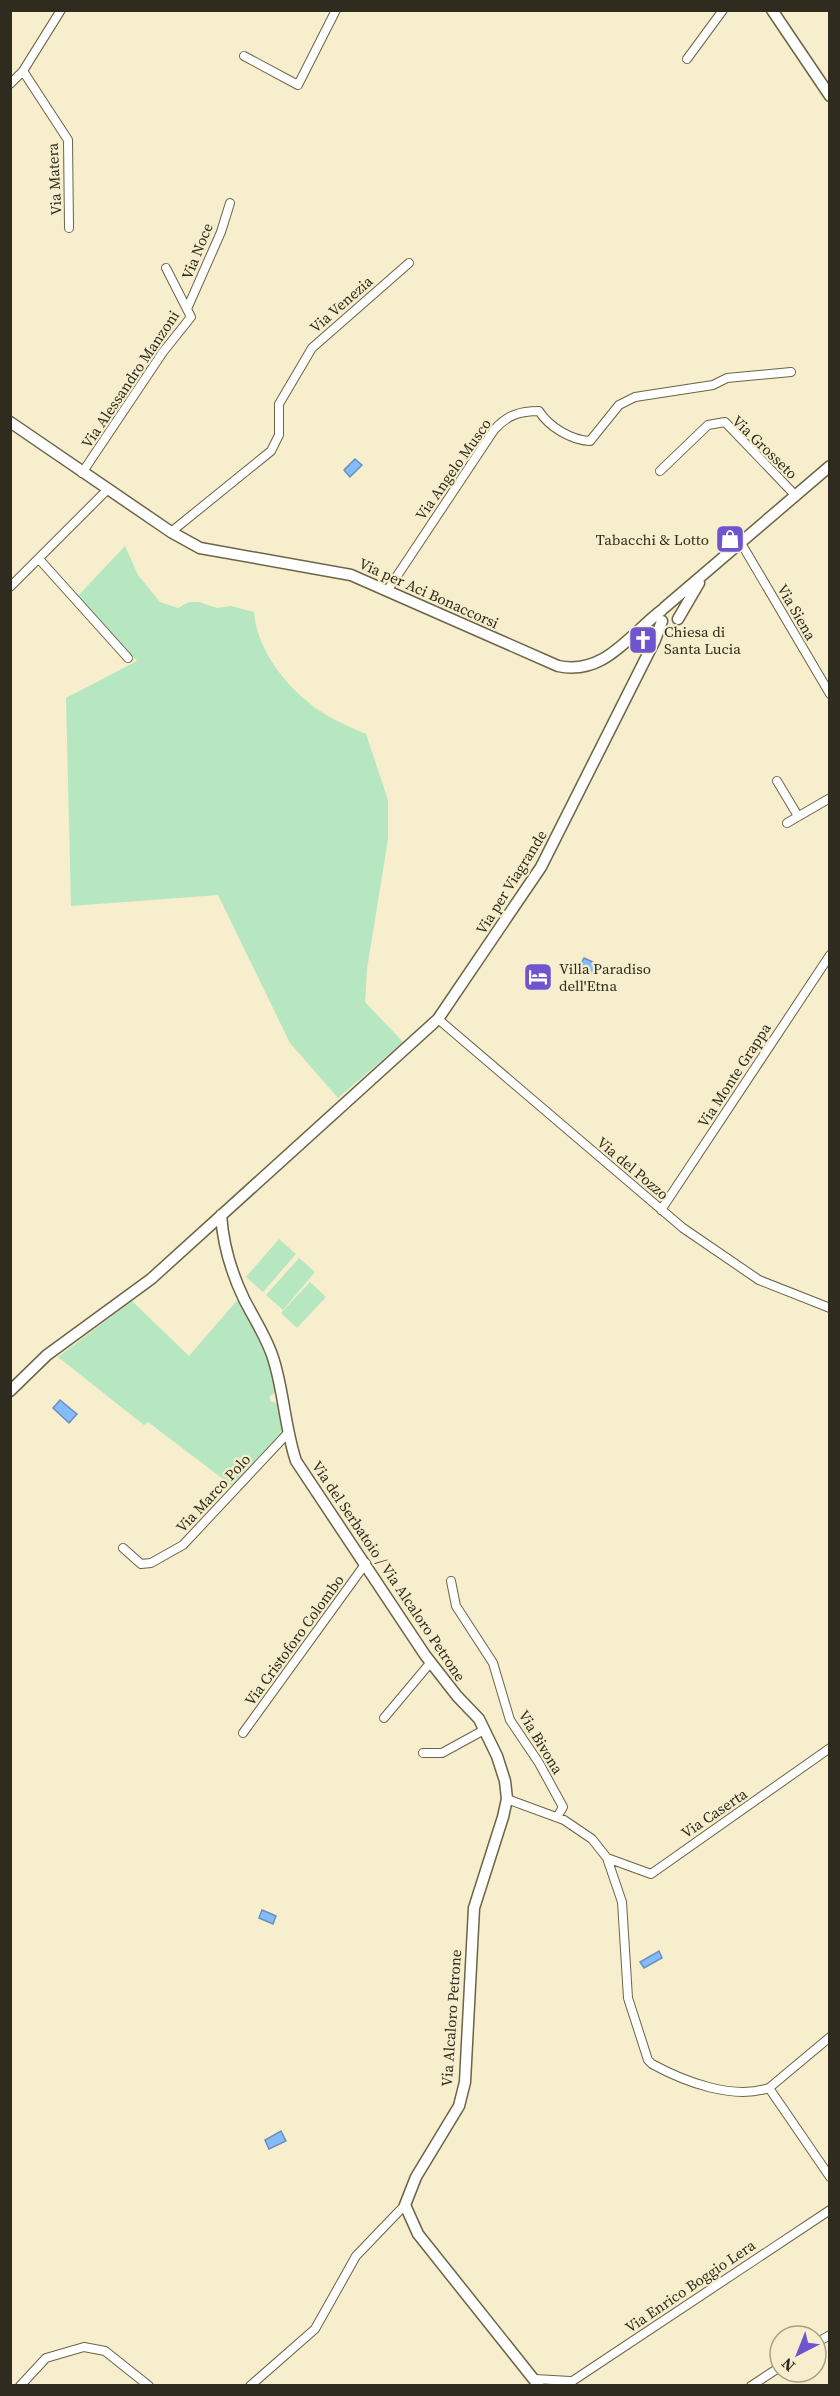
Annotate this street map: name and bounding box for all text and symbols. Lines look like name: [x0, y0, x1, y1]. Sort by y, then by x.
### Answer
street label: Via Matera: [42, 142, 66, 216]
street label: Via Noce: [176, 219, 218, 282]
street label: Via Venezia: [305, 271, 377, 337]
street label: Via Alessandro Manzoni: [76, 306, 184, 452]
street label: Via Grosseto: [728, 410, 802, 484]
street label: Via Angelo Musco: [410, 414, 496, 524]
shop icon: Tabacchi & Lotto: [714, 523, 746, 555]
place label: Tabacchi & Lotto: [596, 529, 709, 550]
street label: Via per Aci Bonaccorsi: [356, 553, 502, 633]
street label: Via Siena: [772, 580, 822, 644]
place label: Chiesa di Santa Lucia: [664, 621, 741, 659]
church icon: Chiesa di Santa Lucia: [627, 624, 659, 656]
street label: Via per Viagrande: [470, 826, 552, 938]
place label: Villa Paradiso dell'Etna: [559, 958, 651, 996]
hotel icon: Villa Paradiso dell'Etna: [522, 961, 554, 993]
street label: Via Monte Grappa: [692, 1018, 776, 1131]
street label: Via del Pozzo: [593, 1132, 673, 1204]
street label: Via Marco Polo: [171, 1449, 255, 1537]
street label: Via del Serbatoio / Via Alcaloro Petrone: [307, 1457, 471, 1686]
street label: Via Cristoforo Colombo: [239, 1570, 349, 1710]
street label: Via Bivona: [514, 1706, 569, 1778]
street label: Via Caserta: [677, 1783, 752, 1843]
street label: Via Alcaloro Petrone: [436, 1948, 466, 2087]
street label: Via Enrico Boggio Lera: [621, 2234, 760, 2337]
north arrow: [768, 2324, 828, 2384]
text: N: [776, 2353, 800, 2377]

